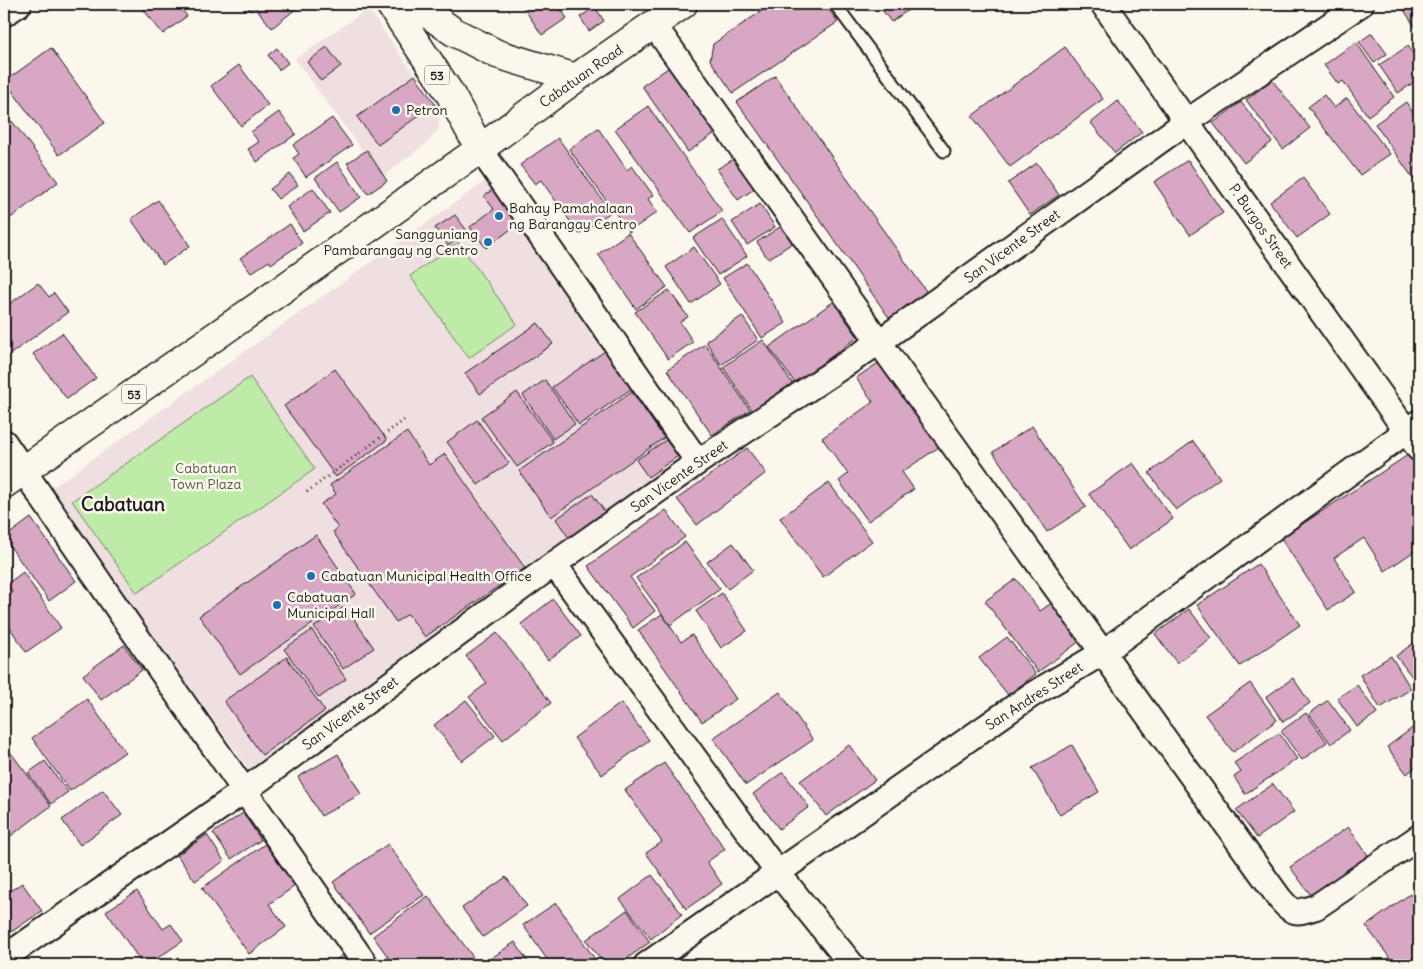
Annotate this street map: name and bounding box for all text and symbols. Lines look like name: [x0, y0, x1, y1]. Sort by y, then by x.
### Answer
street label: Cabatuan Road: [536, 41, 626, 111]
road number: 53: [424, 66, 450, 84]
place label: Petron: [406, 101, 448, 119]
marker: Petron: [390, 104, 402, 116]
street label: P. Burgos Street: [1225, 180, 1297, 272]
place label: Bahay Pamahalaan ng Barangay Centro: [509, 199, 637, 233]
street label: San Vicente Street: [960, 205, 1064, 287]
marker: Bahay Pamahalaan ng Barangay Centro: [493, 210, 505, 222]
place label: Sangguniang Pambarangay ng Centro: [323, 225, 478, 259]
marker: Sangguniang Pambarangay ng Centro: [482, 236, 494, 248]
road number: 53: [122, 384, 146, 404]
street label: San Vicente Street: [627, 436, 731, 516]
park label: Cabatuan Town Plaza: [171, 459, 241, 493]
district label: Cabatuan: [81, 492, 165, 516]
place label: Cabatuan Municipal Health Office: [321, 567, 532, 585]
marker: Cabatuan Municipal Health Office: [305, 570, 317, 582]
place label: Cabatuan Municipal Hall: [287, 588, 375, 622]
marker: Cabatuan Municipal Hall: [271, 599, 283, 611]
street label: San Andres Street: [982, 658, 1086, 734]
street label: San Vicente Street: [298, 672, 402, 754]

